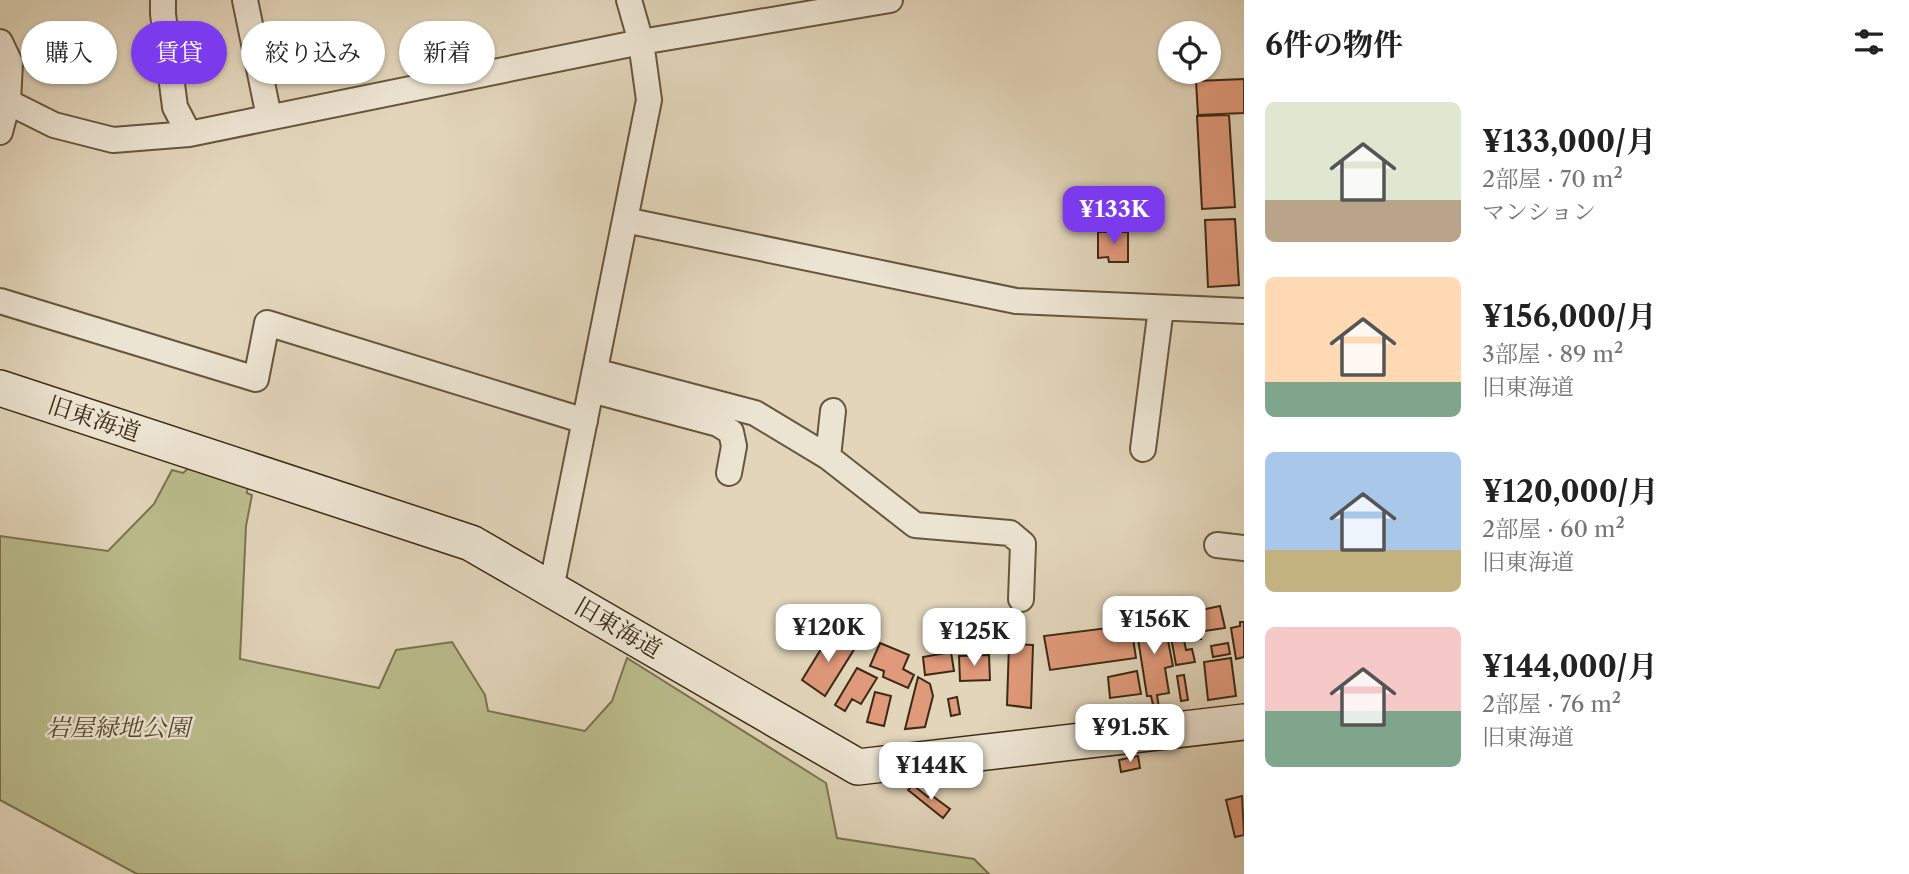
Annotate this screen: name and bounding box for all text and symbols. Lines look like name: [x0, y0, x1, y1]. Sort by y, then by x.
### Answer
chip: 購入: [21, 21, 117, 84]
chip: 賃貸: [131, 21, 227, 84]
chip: 絞り込み: [241, 21, 385, 84]
chip: 新着: [399, 21, 495, 84]
map controls: [1158, 21, 1221, 84]
button: locate: [1158, 21, 1221, 84]
icon: filters: [1850, 23, 1888, 61]
text: 6件の物件: [1265, 26, 1403, 63]
text: ¥133,000/月: [1482, 123, 1656, 160]
icon: home: [1321, 130, 1405, 214]
text: 2部屋 · 70 m²: [1482, 165, 1623, 193]
pin: ¥133K: [1065, 187, 1163, 246]
text: ¥133K: [1079, 195, 1149, 223]
text: マンション: [1482, 198, 1596, 226]
text: ¥156,000/月: [1482, 298, 1656, 335]
icon: home: [1321, 305, 1405, 389]
text: 3部屋 · 89 m²: [1482, 340, 1623, 368]
text: 旧東海道: [1482, 373, 1574, 401]
street label: 旧東海道: [44, 390, 144, 447]
text: ¥120,000/月: [1482, 473, 1658, 510]
icon: home: [1321, 480, 1405, 564]
text: 2部屋 · 60 m²: [1482, 515, 1625, 543]
text: 旧東海道: [1482, 548, 1574, 576]
street label: 旧東海道: [569, 591, 667, 664]
pin: ¥156K: [1105, 596, 1203, 656]
pin: ¥120K: [779, 604, 877, 664]
text: ¥156K: [1119, 605, 1189, 633]
pin: ¥125K: [925, 608, 1023, 668]
text: ¥120K: [792, 613, 864, 641]
text: ¥125K: [939, 617, 1009, 645]
text: ¥144,000/月: [1482, 648, 1658, 685]
icon: home: [1321, 655, 1405, 739]
text: 2部屋 · 76 m²: [1482, 690, 1621, 718]
pin: ¥91.5K: [1073, 704, 1187, 764]
park label: 岩屋緑地公園: [46, 713, 194, 742]
text: ¥91.5K: [1091, 713, 1169, 741]
text: 旧東海道: [1482, 723, 1574, 751]
pin: ¥144K: [882, 742, 980, 802]
text: ¥144K: [895, 751, 967, 779]

